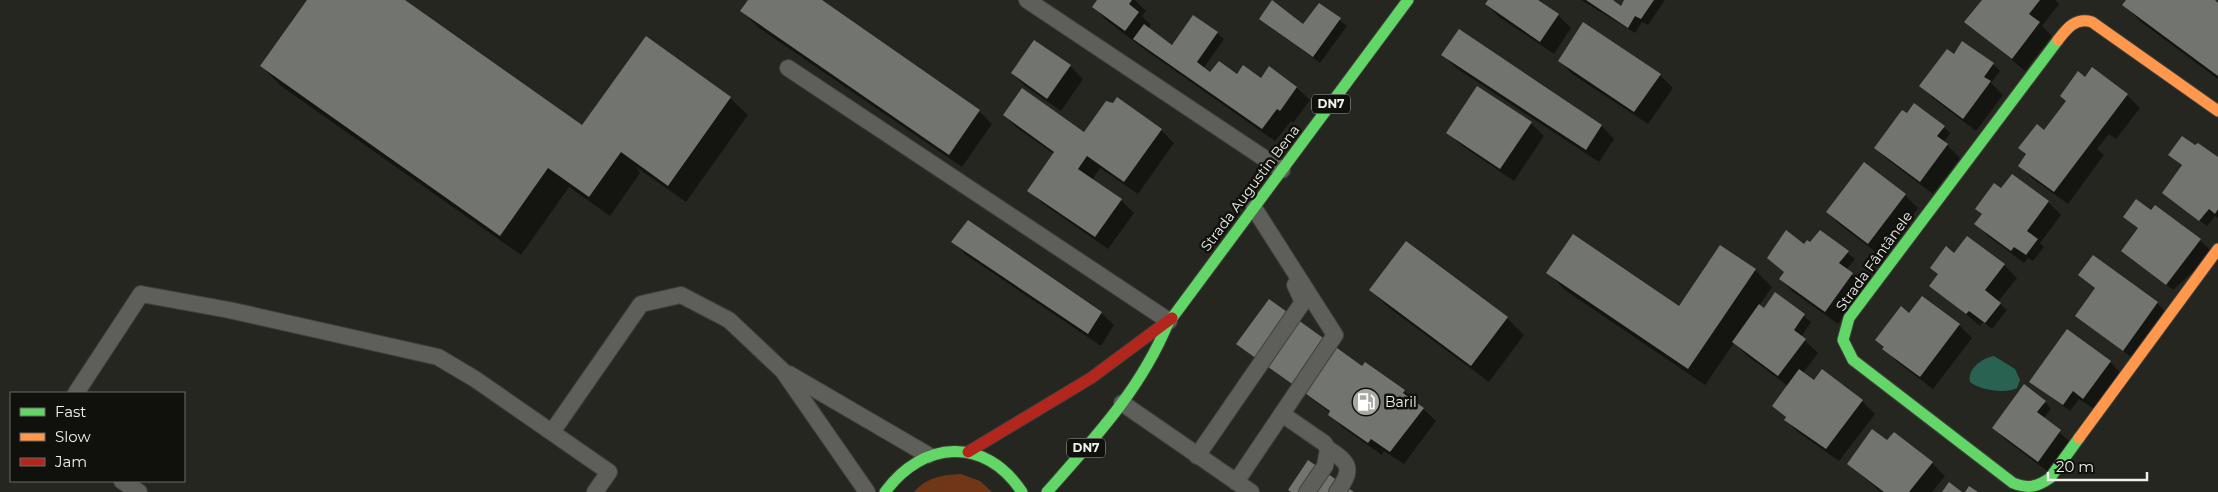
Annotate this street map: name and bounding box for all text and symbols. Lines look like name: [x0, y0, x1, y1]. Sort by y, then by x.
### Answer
road number: DN7: [1312, 95, 1350, 114]
street label: Strada Augustin Bena: [1197, 121, 1303, 255]
street label: Strada Fântânele: [1832, 208, 1916, 314]
fuel station icon: Baril: [1351, 387, 1381, 417]
legend: [10, 392, 185, 482]
place label: Baril: [1385, 393, 1417, 411]
text: Fast: [55, 402, 86, 421]
text: Slow: [55, 427, 91, 446]
road number: DN7: [1067, 438, 1105, 458]
scale bar: [2048, 450, 2147, 482]
text: Jam: [54, 452, 87, 471]
text: 20 m: [2056, 457, 2094, 476]

